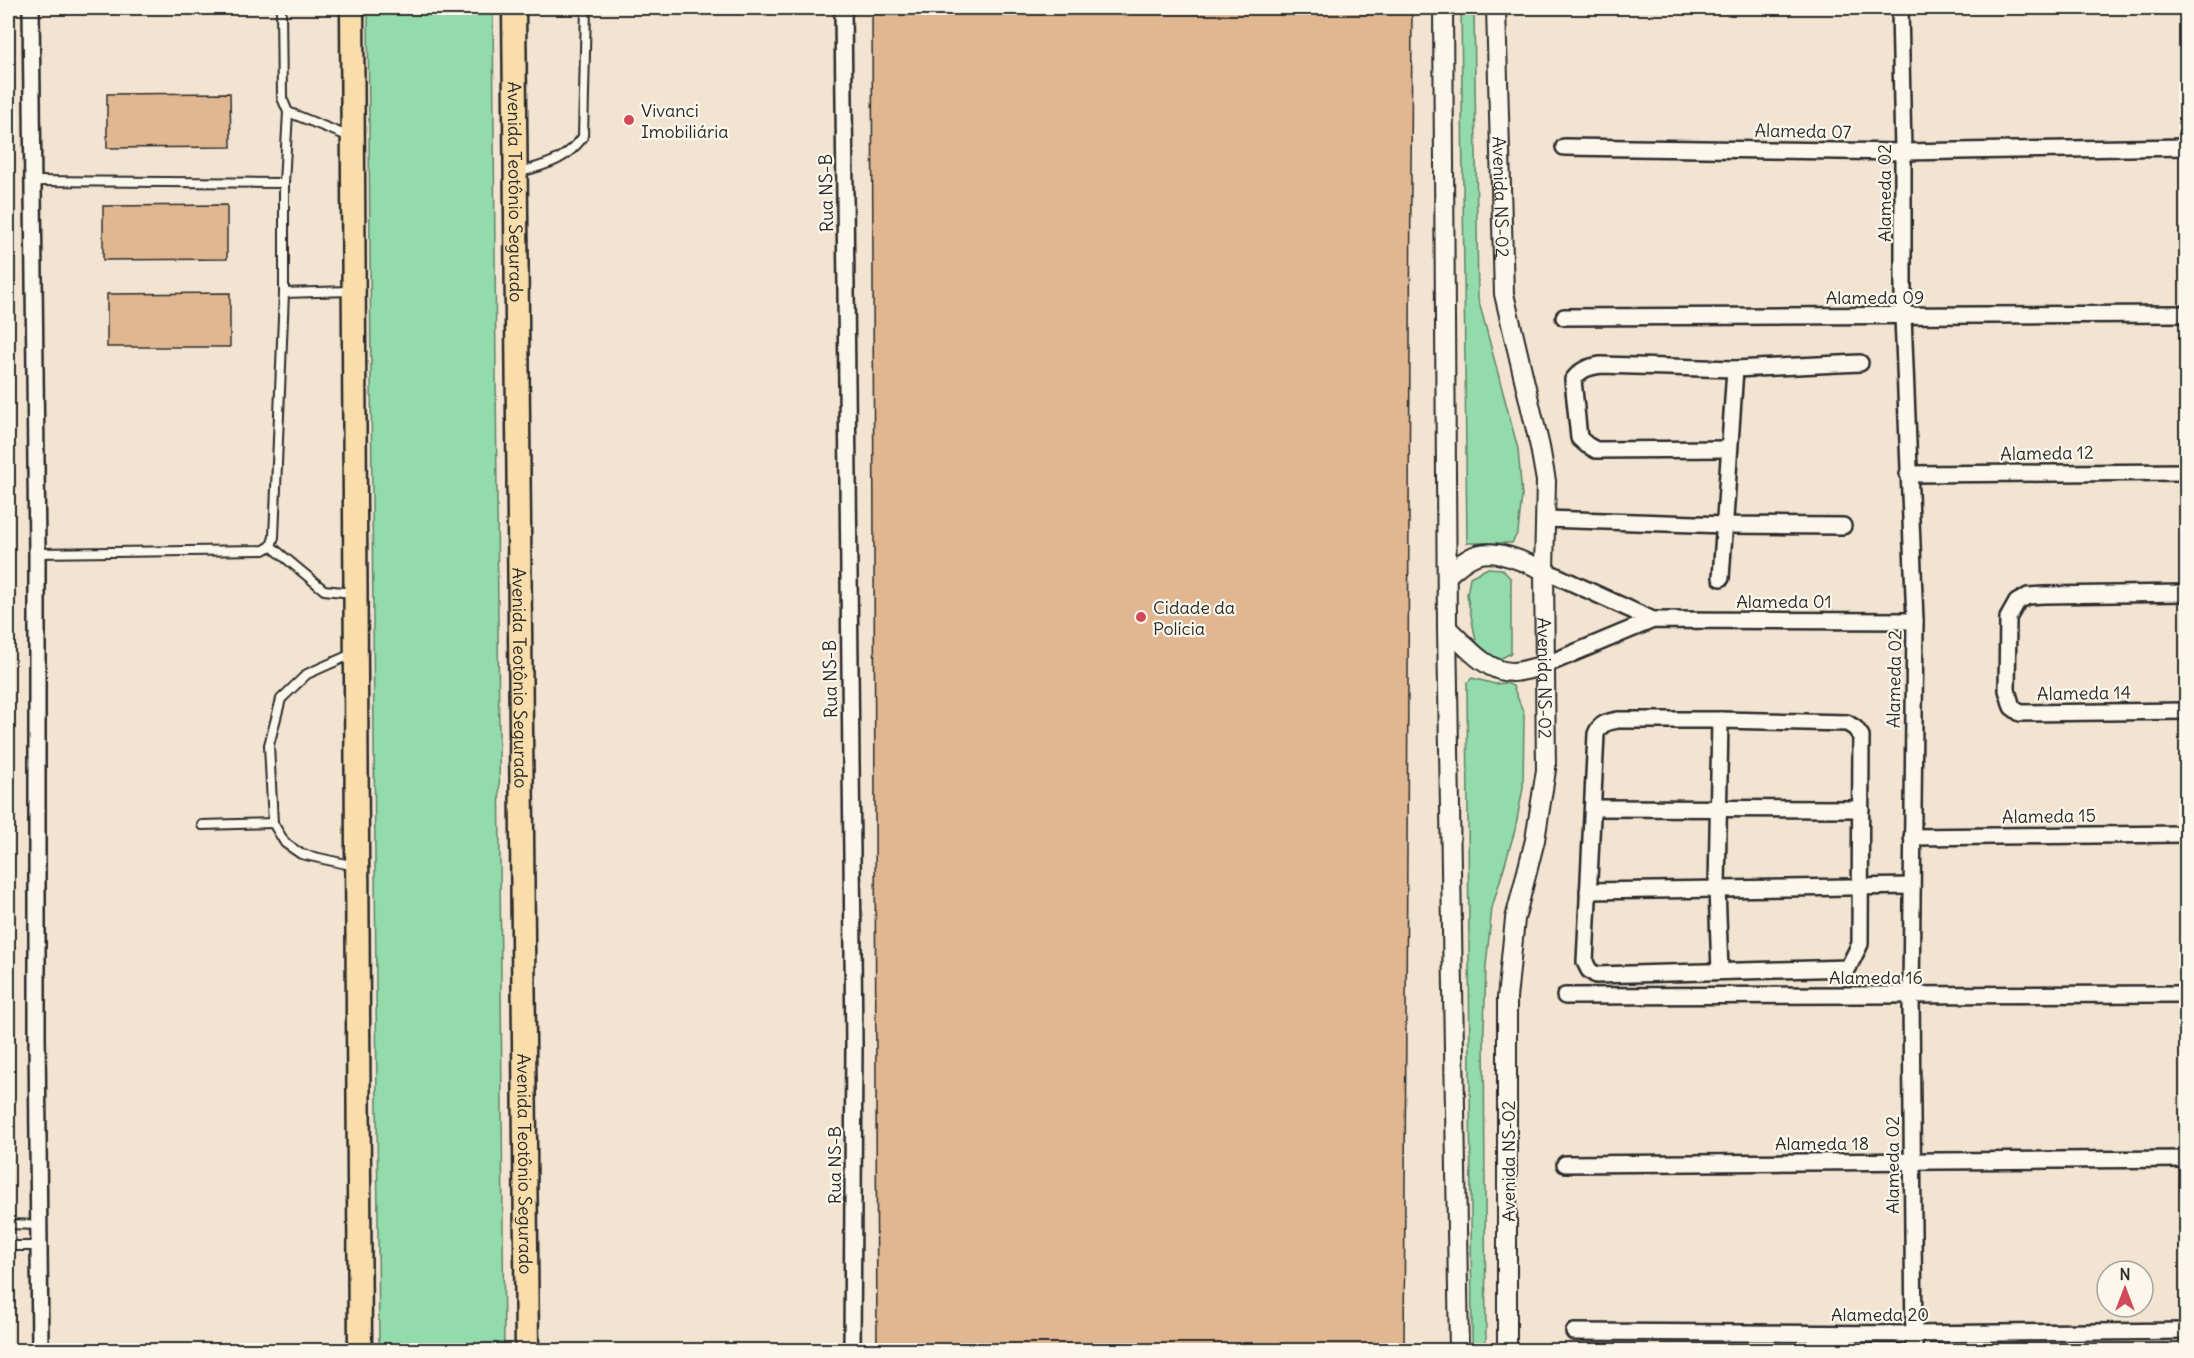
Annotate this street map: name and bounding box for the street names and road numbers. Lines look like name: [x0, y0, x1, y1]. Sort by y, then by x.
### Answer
street label: Avenida Teotônio Segurado: [503, 81, 528, 303]
street label: Alameda 07: [1754, 119, 1852, 143]
street label: Avenida NS-02: [1488, 136, 1514, 258]
street label: Alameda 02: [1873, 144, 1896, 242]
street label: Rua NS-B: [814, 154, 838, 232]
street label: Alameda 09: [1826, 286, 1924, 309]
street label: Alameda 12: [2000, 441, 2094, 465]
street label: Avenida Teotônio Segurado: [508, 567, 533, 789]
street label: Alameda 01: [1736, 590, 1832, 613]
street label: Avenida NS-02: [1533, 617, 1557, 739]
street label: Alameda 02: [1882, 630, 1906, 728]
street label: Rua NS-B: [818, 640, 842, 718]
street label: Alameda 14: [2037, 681, 2131, 705]
street label: Alameda 15: [2002, 804, 2096, 828]
street label: Alameda 16: [1829, 966, 1923, 989]
street label: Avenida Teotônio Segurado: [513, 1053, 538, 1274]
street label: Avenida NS-02: [1497, 1100, 1520, 1222]
street label: Alameda 02: [1881, 1116, 1904, 1214]
street label: Rua NS-B: [823, 1126, 846, 1204]
street label: Alameda 18: [1775, 1132, 1869, 1155]
street label: Alameda 20: [1831, 1303, 1929, 1326]

